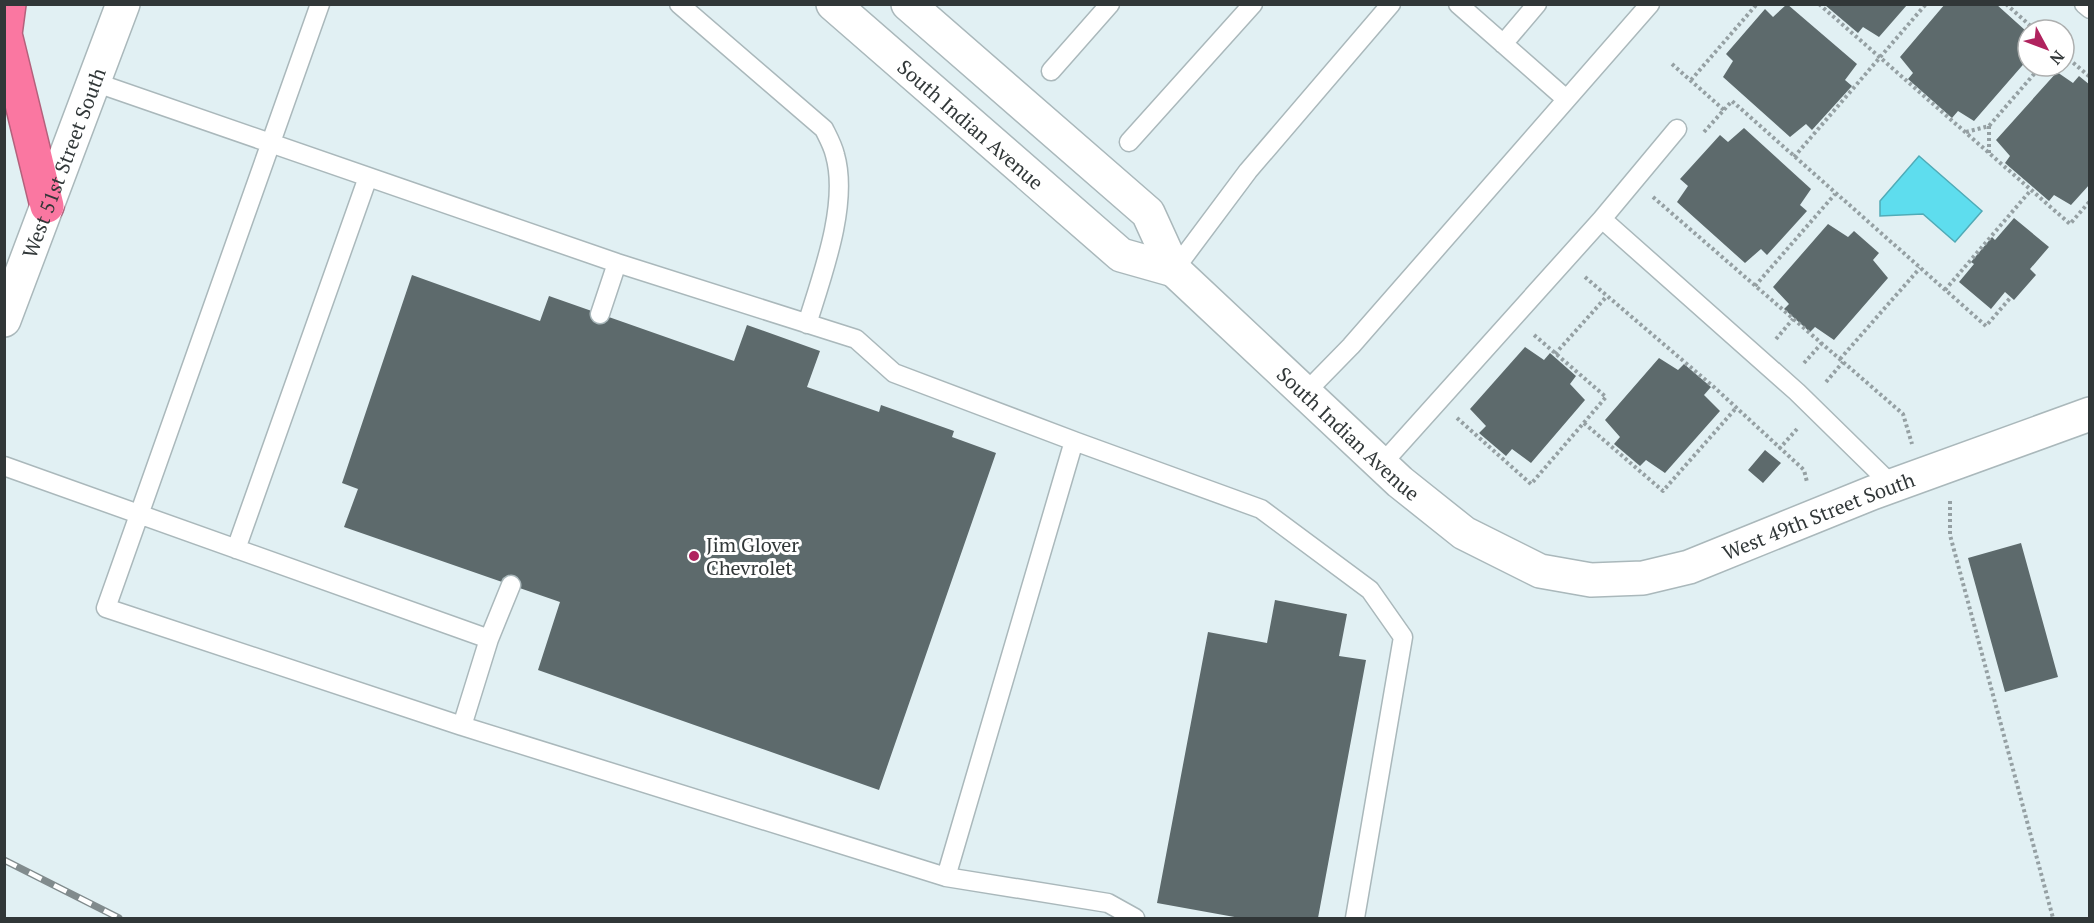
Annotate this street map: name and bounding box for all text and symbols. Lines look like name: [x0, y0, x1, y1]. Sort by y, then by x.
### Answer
north arrow: [2016, 18, 2076, 78]
text: N: [2045, 46, 2070, 70]
street label: South Indian Avenue: [892, 53, 1050, 195]
street label: West 51st Street South: [15, 64, 111, 262]
street label: South Indian Avenue: [1272, 360, 1426, 506]
street label: West 49th Street South: [1718, 465, 1918, 566]
place label: Jim Glover Chevrolet: [706, 531, 799, 581]
marker: Jim Glover Chevrolet: [687, 549, 701, 563]

